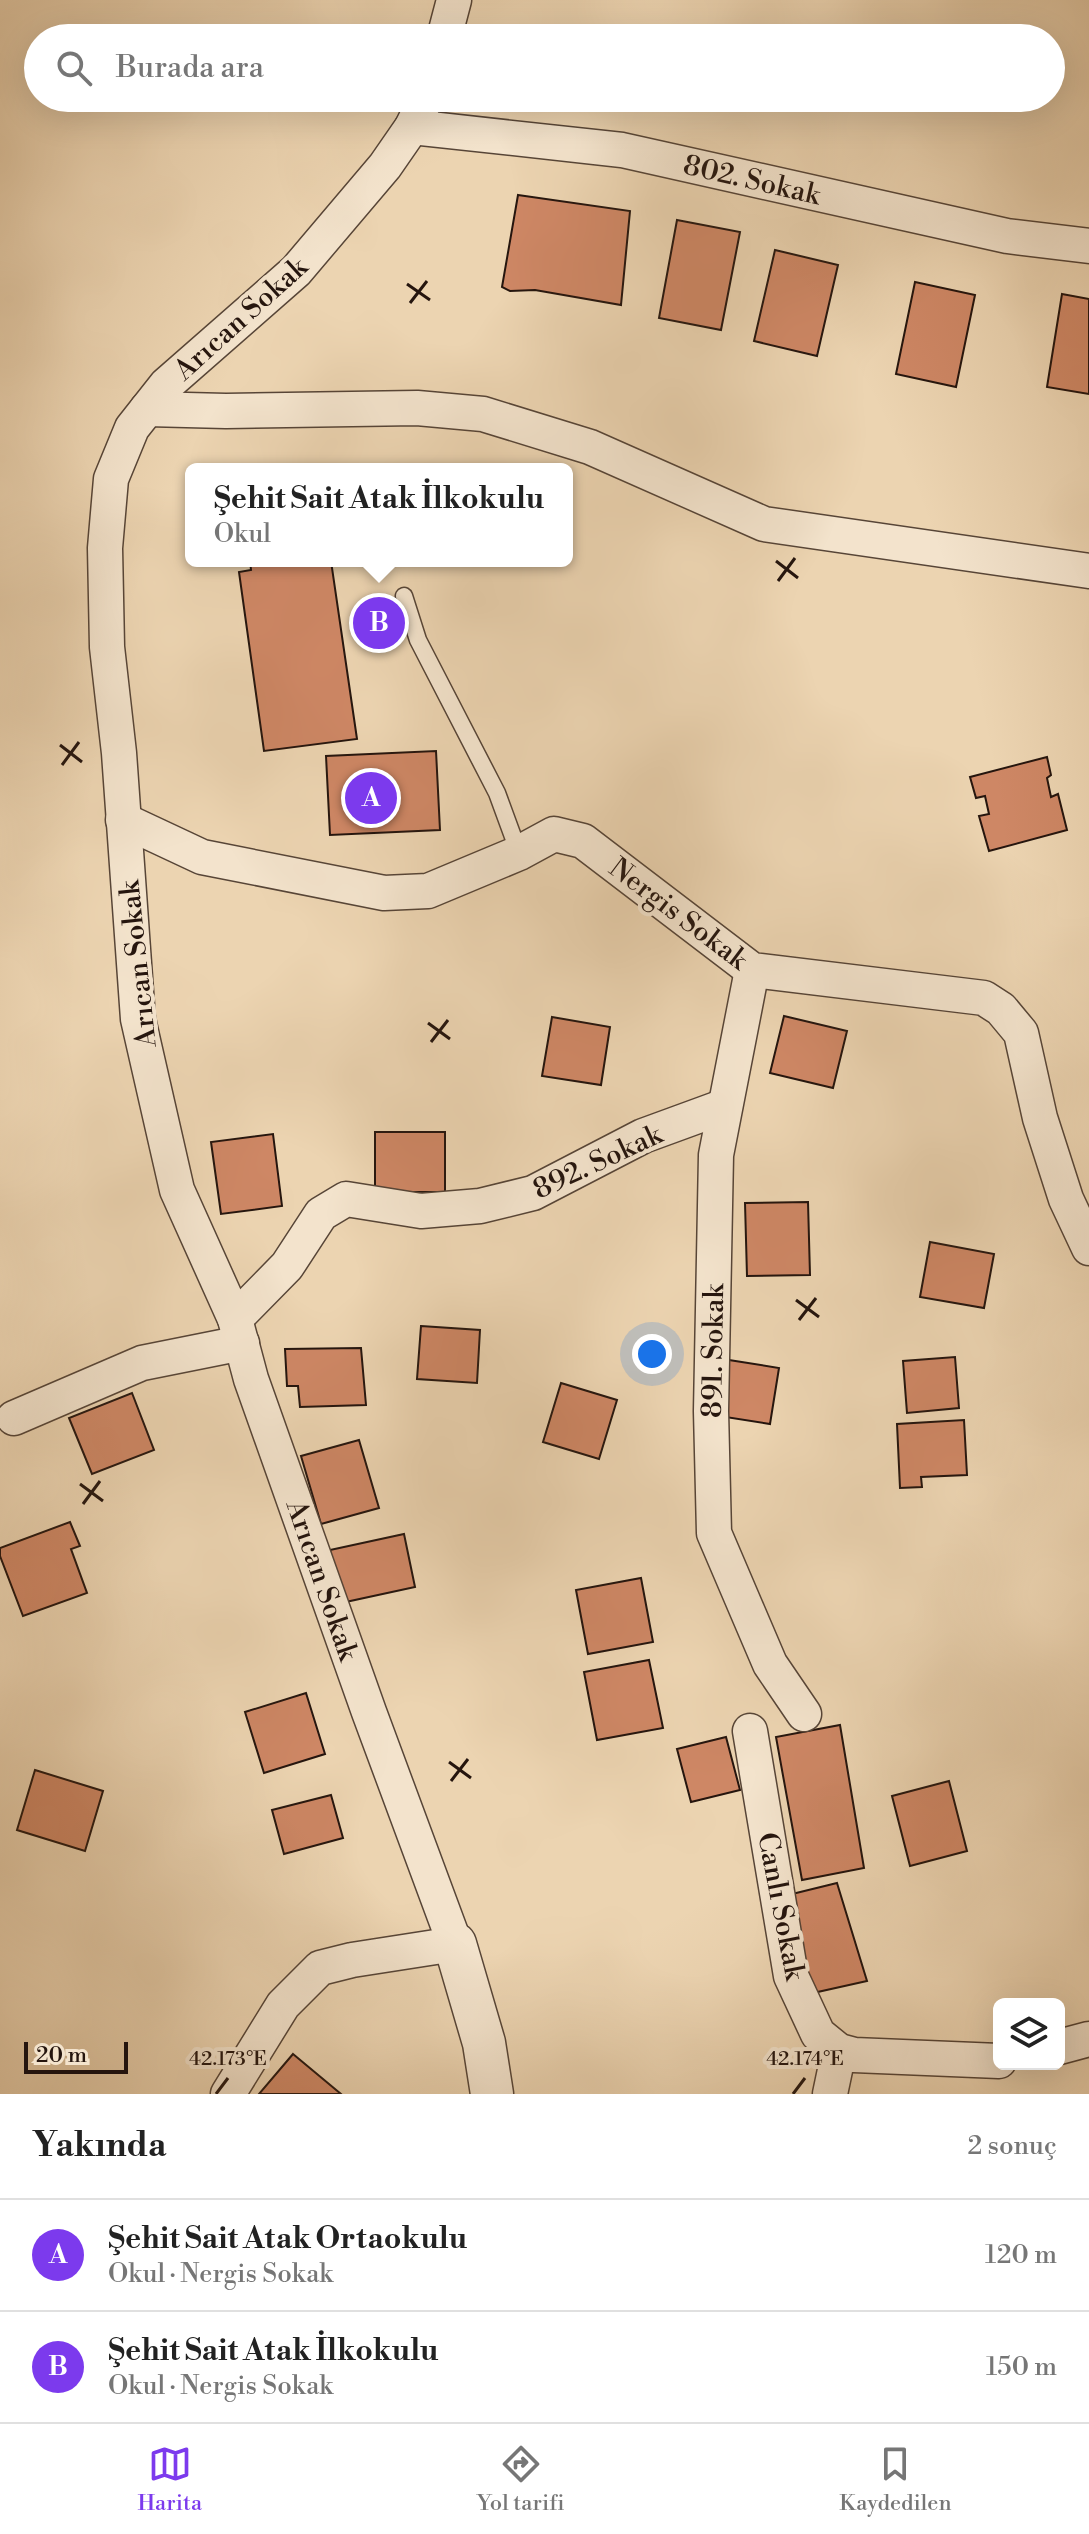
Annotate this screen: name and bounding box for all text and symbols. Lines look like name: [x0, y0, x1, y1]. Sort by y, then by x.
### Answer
search box: [24, 24, 1065, 112]
icon: search: [52, 46, 96, 90]
text: Burada ara: [116, 49, 264, 87]
street label: 802. Sokak: [680, 148, 825, 214]
street label: Arıcan Sokak: [166, 249, 316, 389]
popup: [185, 463, 573, 567]
text: Şehit Sait Atak İlkokulu: [214, 480, 544, 518]
text: Okul: [214, 518, 271, 550]
pin: B: [353, 593, 405, 653]
pin: A: [345, 768, 397, 828]
street label: Nergis Sokak: [602, 851, 755, 978]
street label: Arıcan Sokak: [112, 877, 165, 1050]
street label: 892. Sokak: [528, 1117, 669, 1207]
street label: 891. Sokak: [695, 1282, 732, 1418]
your location: [632, 1334, 672, 1374]
street label: Arıcan Sokak: [277, 1495, 366, 1667]
street label: Canlı Sokak: [749, 1830, 812, 1984]
map controls: [993, 1998, 1065, 2070]
button: layers: [993, 1998, 1065, 2070]
scale bar: [24, 2038, 128, 2074]
text: 20 m: [36, 2042, 87, 2069]
text: 42.173°E: [189, 2047, 267, 2072]
text: 42.174°E: [766, 2047, 844, 2072]
text: Yakında: [32, 2125, 166, 2167]
text: 2 sonuç: [967, 2130, 1057, 2162]
text: Şehit Sait Atak Ortaokulu: [108, 2220, 467, 2258]
text: A: [49, 2239, 67, 2271]
text: 120 m: [985, 2239, 1057, 2271]
text: Okul · Nergis Sokak: [108, 2258, 333, 2290]
text: Şehit Sait Atak İlkokulu: [108, 2332, 438, 2370]
text: B: [48, 2351, 68, 2383]
text: 150 m: [986, 2351, 1057, 2383]
text: Okul · Nergis Sokak: [108, 2370, 333, 2402]
tab: Harita: [137, 2442, 202, 2517]
tab: Yol tarifi: [477, 2442, 564, 2517]
tab: Kaydedilen: [839, 2442, 952, 2517]

